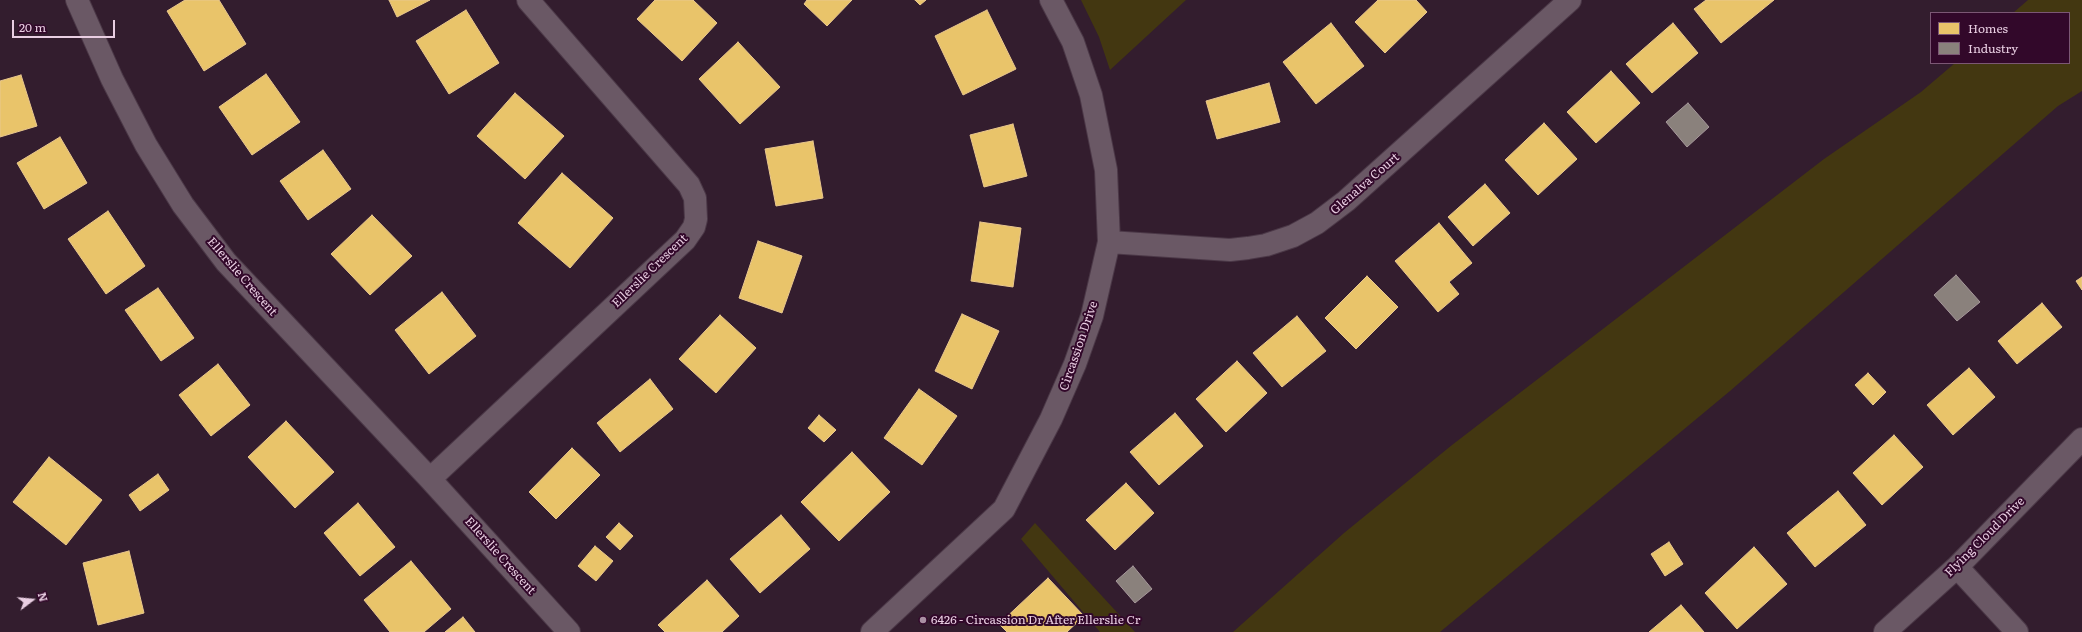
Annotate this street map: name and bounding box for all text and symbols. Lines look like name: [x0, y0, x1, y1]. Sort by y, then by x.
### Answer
scale bar: [14, 12, 117, 38]
legend: [1930, 12, 2070, 64]
text: 20 m: [19, 18, 46, 36]
text: Homes: [1968, 19, 2008, 37]
text: Industry: [1968, 39, 2018, 57]
street label: Glenalva Court: [1328, 150, 1402, 218]
street label: Ellerslie Crescent: [609, 231, 691, 311]
street label: Ellerslie Crescent: [204, 235, 280, 319]
street label: Circassion Drive: [1057, 299, 1101, 393]
street label: Flying Cloud Drive: [1942, 494, 2028, 580]
street label: Ellerslie Crescent: [461, 514, 539, 598]
north arrow: [12, 580, 52, 620]
text: N: [35, 590, 52, 603]
place label: 6426 - Circassion Dr After Ellerslie Cr: [931, 613, 1141, 627]
marker: 6426 - Circassion Dr After Ellerslie Cr: [918, 615, 928, 625]

